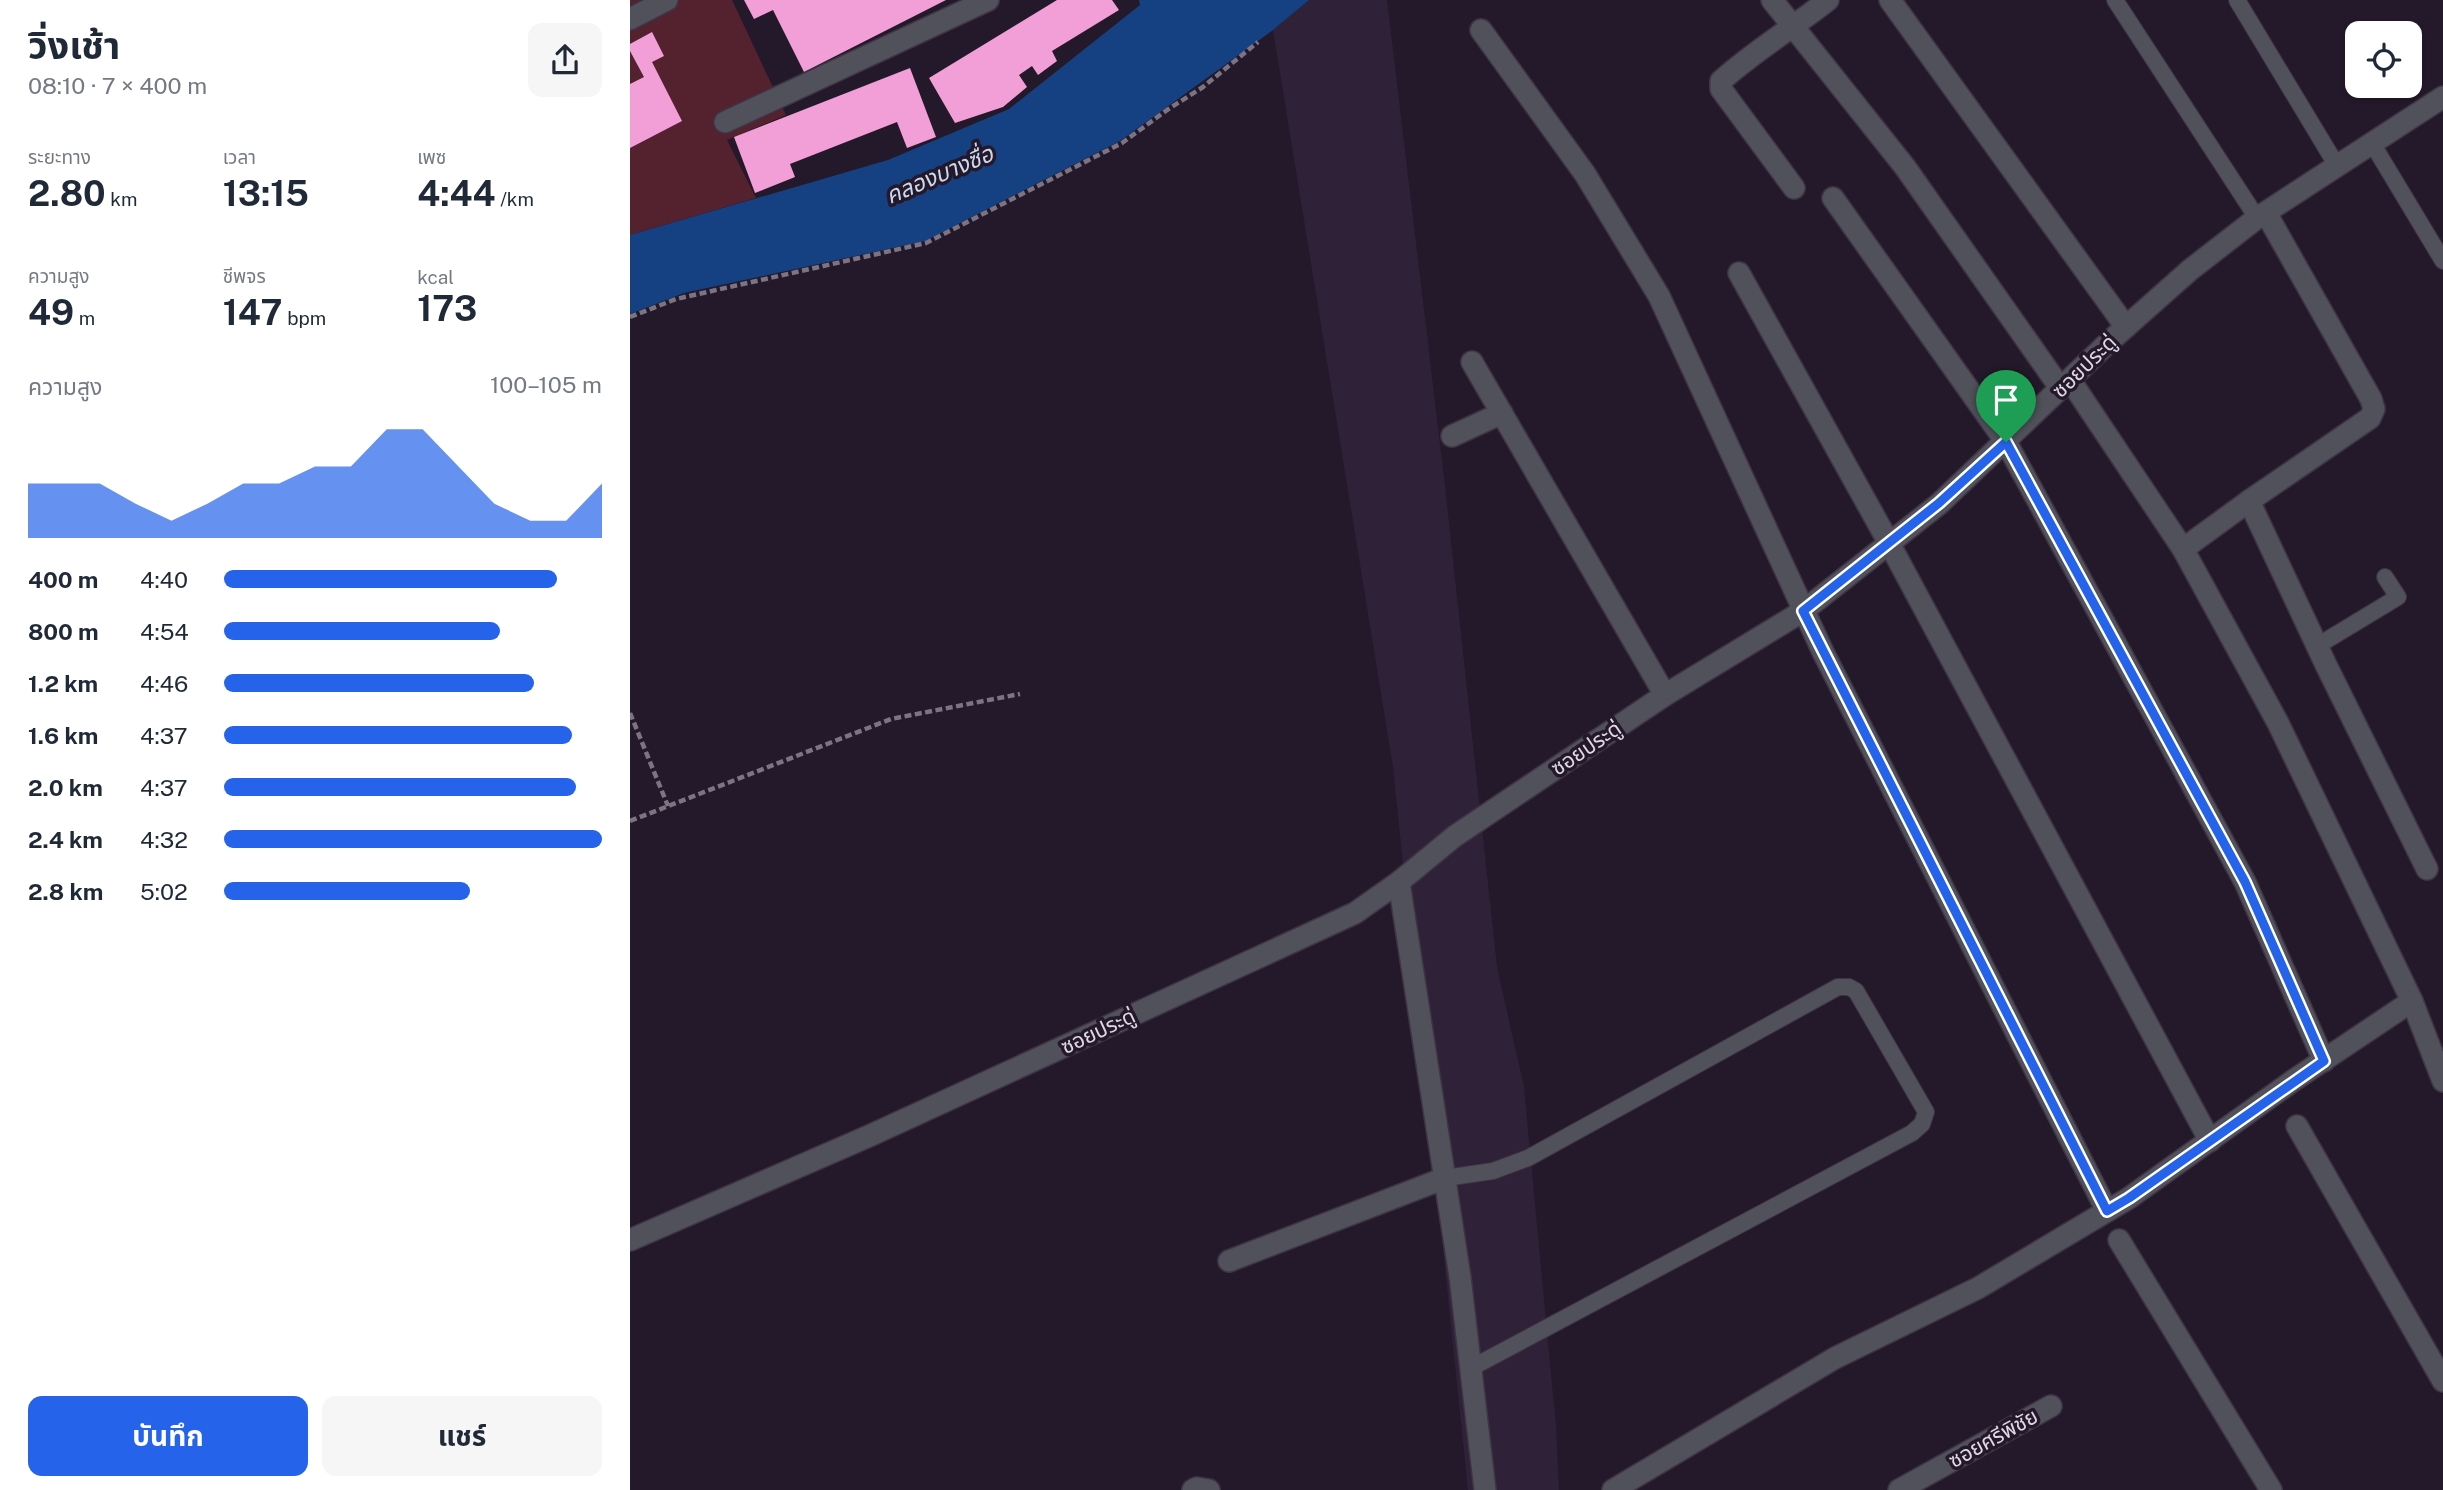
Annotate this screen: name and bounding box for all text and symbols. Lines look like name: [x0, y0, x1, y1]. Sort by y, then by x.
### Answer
map controls: [2345, 21, 2422, 98]
button: locate: [2345, 21, 2422, 98]
text: วิ่งเช้า: [28, 23, 120, 68]
button: share: [528, 23, 602, 97]
text: 08:10 · 7 × 400 m: [28, 72, 207, 99]
water label: คลองบางซื่อ: [880, 137, 998, 209]
text: ระยะทาง: [28, 146, 91, 168]
text: เวลา: [223, 146, 256, 168]
text: เพซ: [417, 146, 446, 168]
text: 2.80: [28, 173, 106, 214]
text: 13:15: [223, 173, 309, 214]
text: 4:44: [417, 173, 496, 214]
text: km: [106, 188, 137, 210]
text: /km: [496, 188, 534, 210]
text: ความสูง: [28, 265, 89, 287]
text: ชีพจร: [223, 265, 266, 287]
text: kcal: [417, 266, 454, 288]
text: 173: [417, 288, 477, 329]
text: 49: [28, 292, 74, 333]
text: 147: [223, 292, 283, 333]
text: m: [74, 307, 95, 329]
text: bpm: [283, 307, 326, 329]
street label: ซอยประดู่: [2047, 329, 2122, 403]
pin: [1976, 370, 2036, 442]
text: 100–105 m: [490, 371, 602, 398]
text: ความสูง: [28, 373, 102, 400]
icon: arrive: [1987, 381, 2025, 419]
text: 400 m: [28, 566, 98, 593]
text: 4:40: [140, 566, 188, 593]
text: 800 m: [28, 618, 99, 645]
text: 4:54: [140, 618, 189, 645]
text: 1.2 km: [28, 670, 98, 697]
text: 4:46: [140, 670, 188, 697]
street label: ซอยประดู่: [1546, 715, 1626, 781]
text: 1.6 km: [28, 722, 98, 749]
text: 4:37: [140, 722, 188, 749]
text: 2.0 km: [28, 774, 103, 801]
text: 4:37: [140, 774, 188, 801]
text: 2.4 km: [28, 826, 103, 853]
text: 4:32: [140, 826, 188, 853]
text: 2.8 km: [28, 878, 103, 905]
text: 5:02: [140, 878, 188, 905]
street label: ซอยประดู่: [1057, 1003, 1140, 1060]
button: บันทึก: [28, 1396, 308, 1476]
button: แชร์: [322, 1396, 602, 1476]
street label: ซอยศรีพิชัย: [1944, 1403, 2042, 1473]

